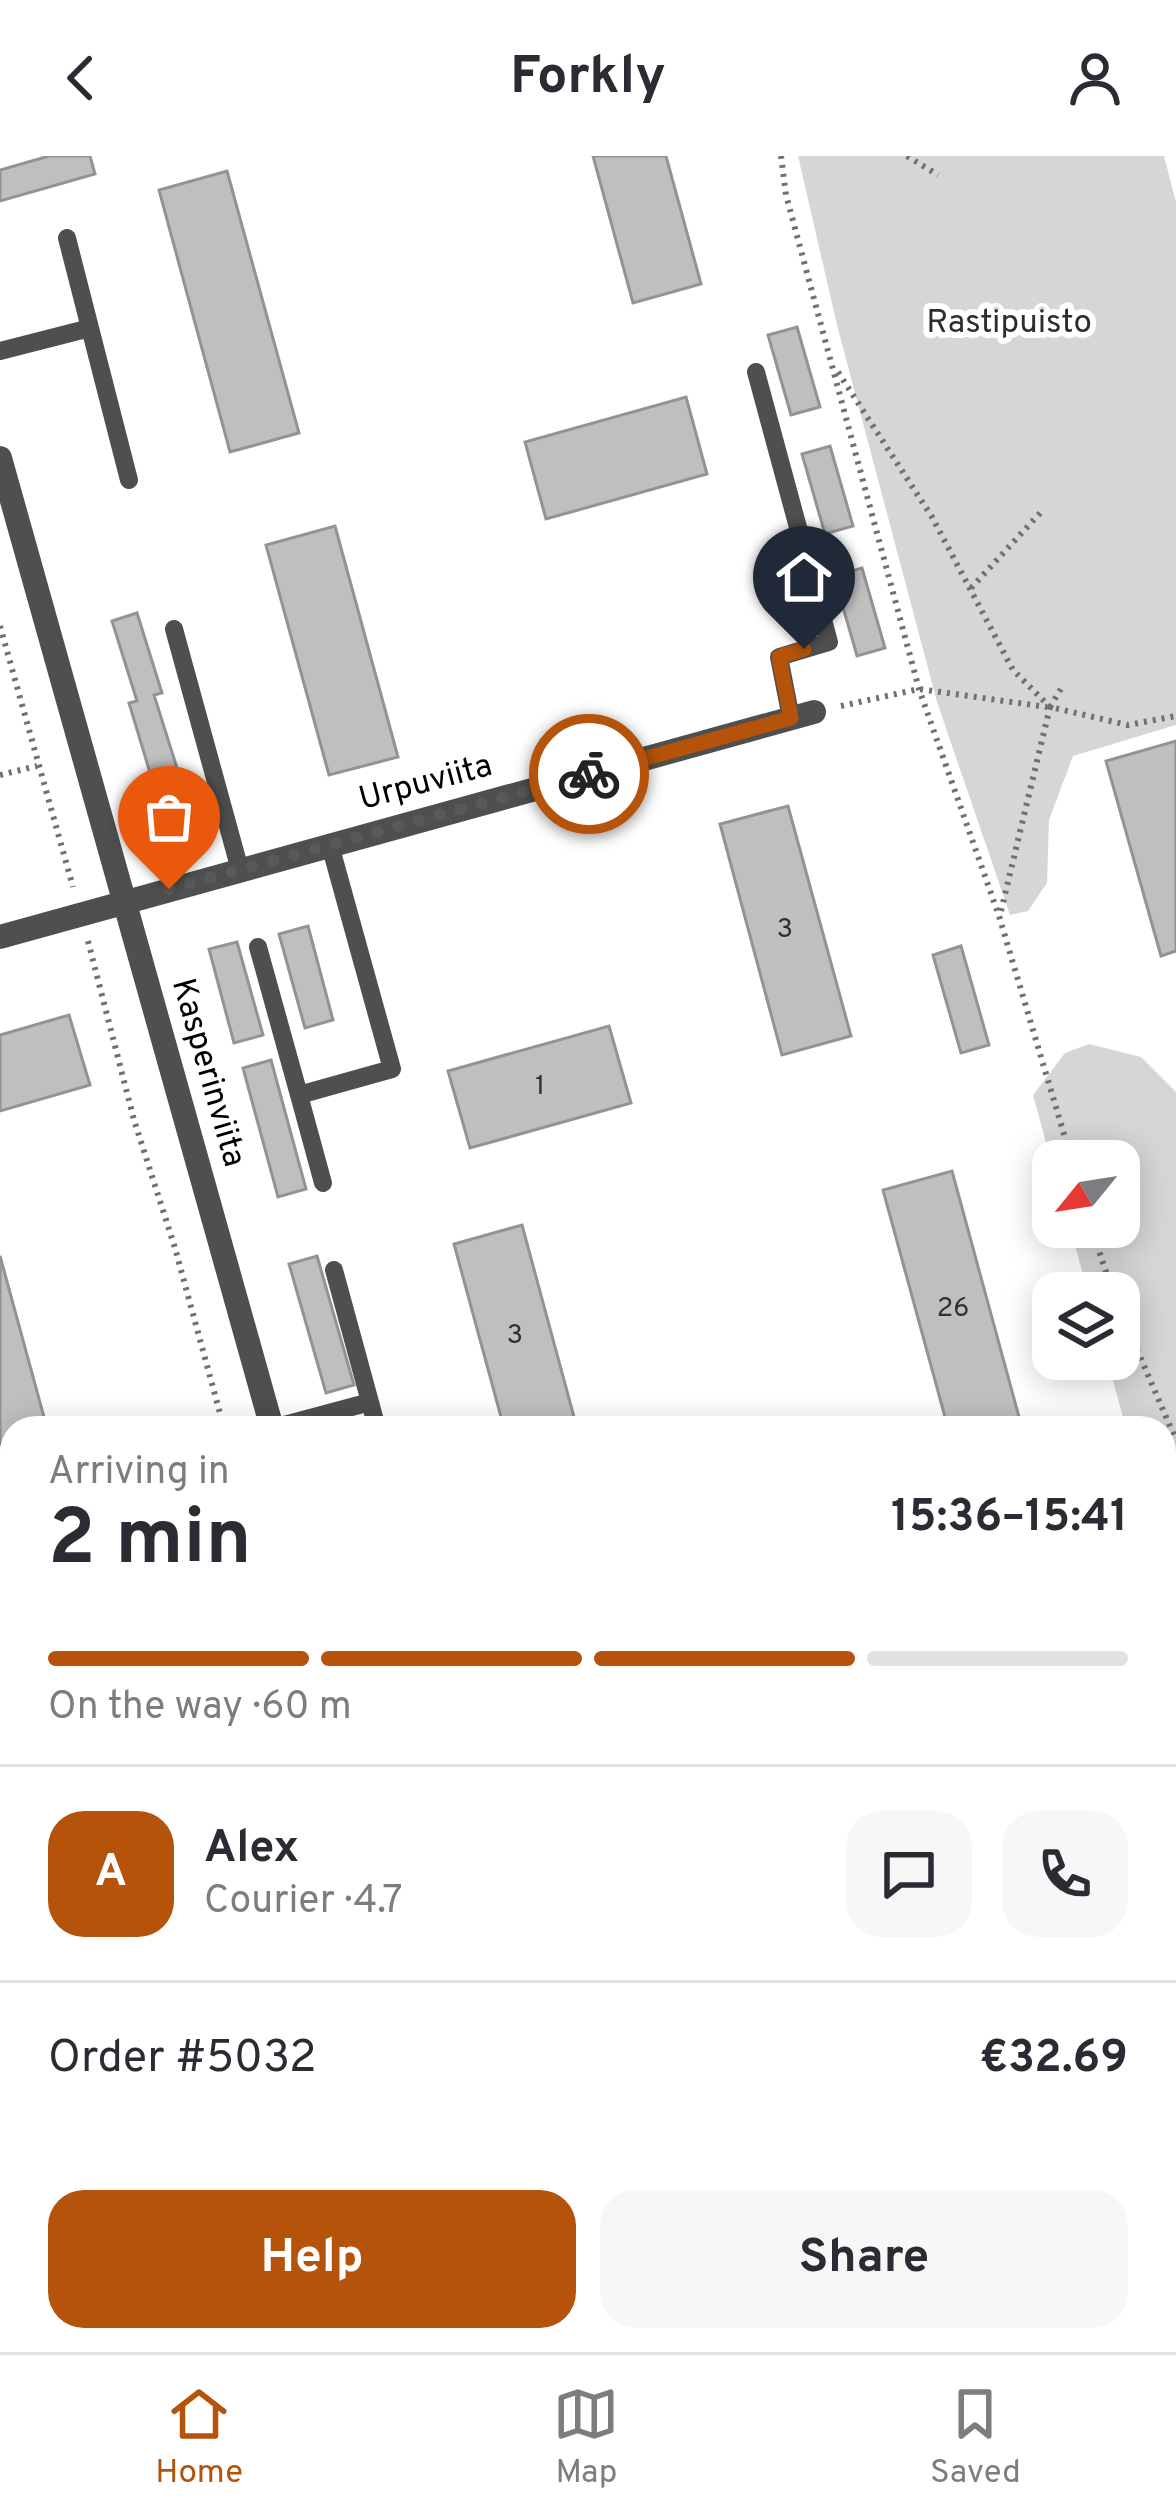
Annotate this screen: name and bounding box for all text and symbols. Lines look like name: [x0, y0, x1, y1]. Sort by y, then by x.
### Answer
text: Forkly: [510, 44, 666, 113]
icon: back: [48, 45, 114, 111]
icon: person: [1062, 45, 1128, 111]
park label: Rastipuisto: [926, 303, 1092, 345]
pin: [753, 526, 855, 649]
icon: home: [771, 544, 837, 610]
courier: [529, 714, 649, 834]
icon: bike: [556, 741, 622, 807]
street label: Urpuviita: [355, 746, 497, 822]
pin: [118, 766, 220, 889]
icon: bag: [136, 784, 202, 850]
house number: 3: [777, 913, 793, 947]
street label: Kasperinviita: [160, 974, 254, 1172]
house number: 1: [535, 1070, 545, 1104]
north arrow: [1032, 1140, 1140, 1248]
map controls: [1032, 1140, 1140, 1380]
button: layers: [1032, 1272, 1140, 1380]
house number: 26: [937, 1292, 969, 1326]
house number: 3: [507, 1319, 523, 1353]
text: Arriving in: [48, 1449, 230, 1498]
text: 15:36–15:41: [891, 1490, 1128, 1547]
text: 2 min: [48, 1493, 252, 1592]
text: On the way · 60 m: [48, 1684, 352, 1733]
button: chat: [846, 1811, 972, 1937]
button: phone: [1002, 1811, 1128, 1937]
text: Alex: [204, 1821, 299, 1878]
text: A: [95, 1845, 127, 1902]
text: Courier · 4.7: [204, 1878, 403, 1927]
text: Order #5032: [48, 2031, 317, 2088]
text: €32.69: [980, 2031, 1128, 2088]
button: Help: [48, 2190, 576, 2328]
button: Share: [600, 2190, 1128, 2328]
tab: Home: [155, 2381, 243, 2495]
tab: Map: [553, 2381, 619, 2495]
tab: Saved: [930, 2381, 1021, 2495]

